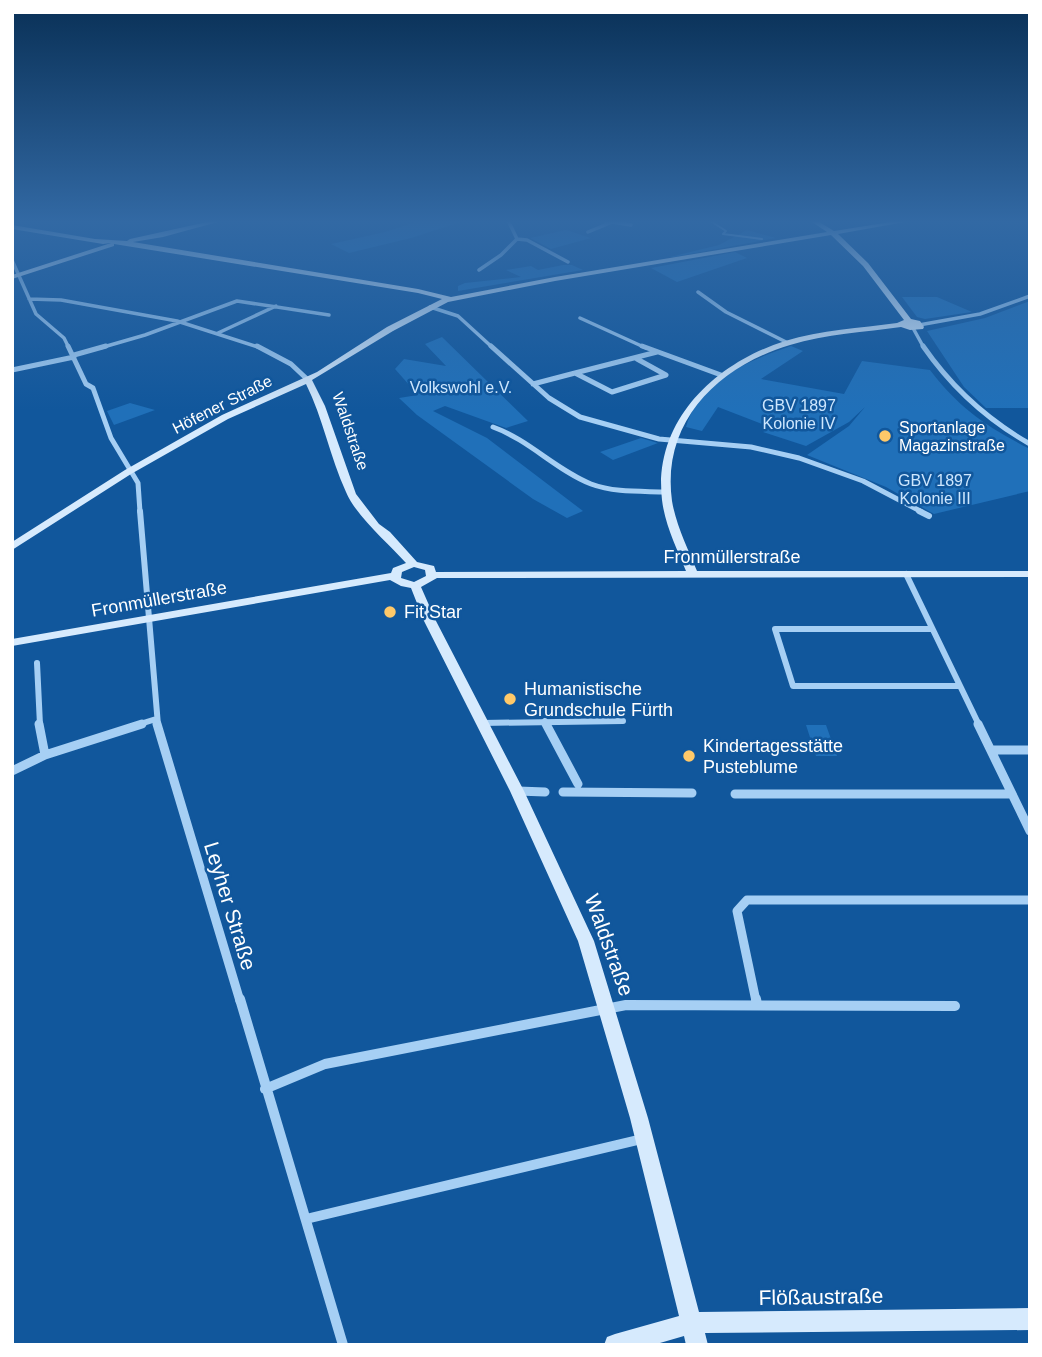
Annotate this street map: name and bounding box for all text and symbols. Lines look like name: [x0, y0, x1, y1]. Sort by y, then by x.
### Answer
street label: Höfener Straße: [170, 372, 275, 437]
park label: Volkswohl e.V.: [410, 379, 512, 396]
street label: Waldstraße: [329, 390, 372, 472]
park label: GBV 1897 Kolonie IV: [762, 397, 836, 432]
place label: Sportanlage Magazinstraße: [899, 419, 1005, 454]
marker: Sportanlage Magazinstraße: [877, 428, 893, 444]
park label: GBV 1897 Kolonie III: [898, 472, 972, 507]
street label: Fronmüllerstraße: [663, 547, 801, 567]
street label: Fronmüllerstraße: [90, 577, 228, 621]
place label: Fit Star: [404, 602, 462, 622]
marker: Fit Star: [382, 604, 398, 620]
place label: Humanistische Grundschule Fürth: [524, 679, 673, 720]
marker: Humanistische Grundschule Fürth: [502, 691, 518, 707]
place label: Kindertagesstätte Pusteblume: [703, 736, 843, 777]
marker: Kindertagesstätte Pusteblume: [681, 748, 697, 764]
street label: Leyher Straße: [200, 839, 261, 973]
street label: Waldstraße: [580, 891, 639, 999]
street label: Flößaustraße: [758, 1284, 884, 1309]

